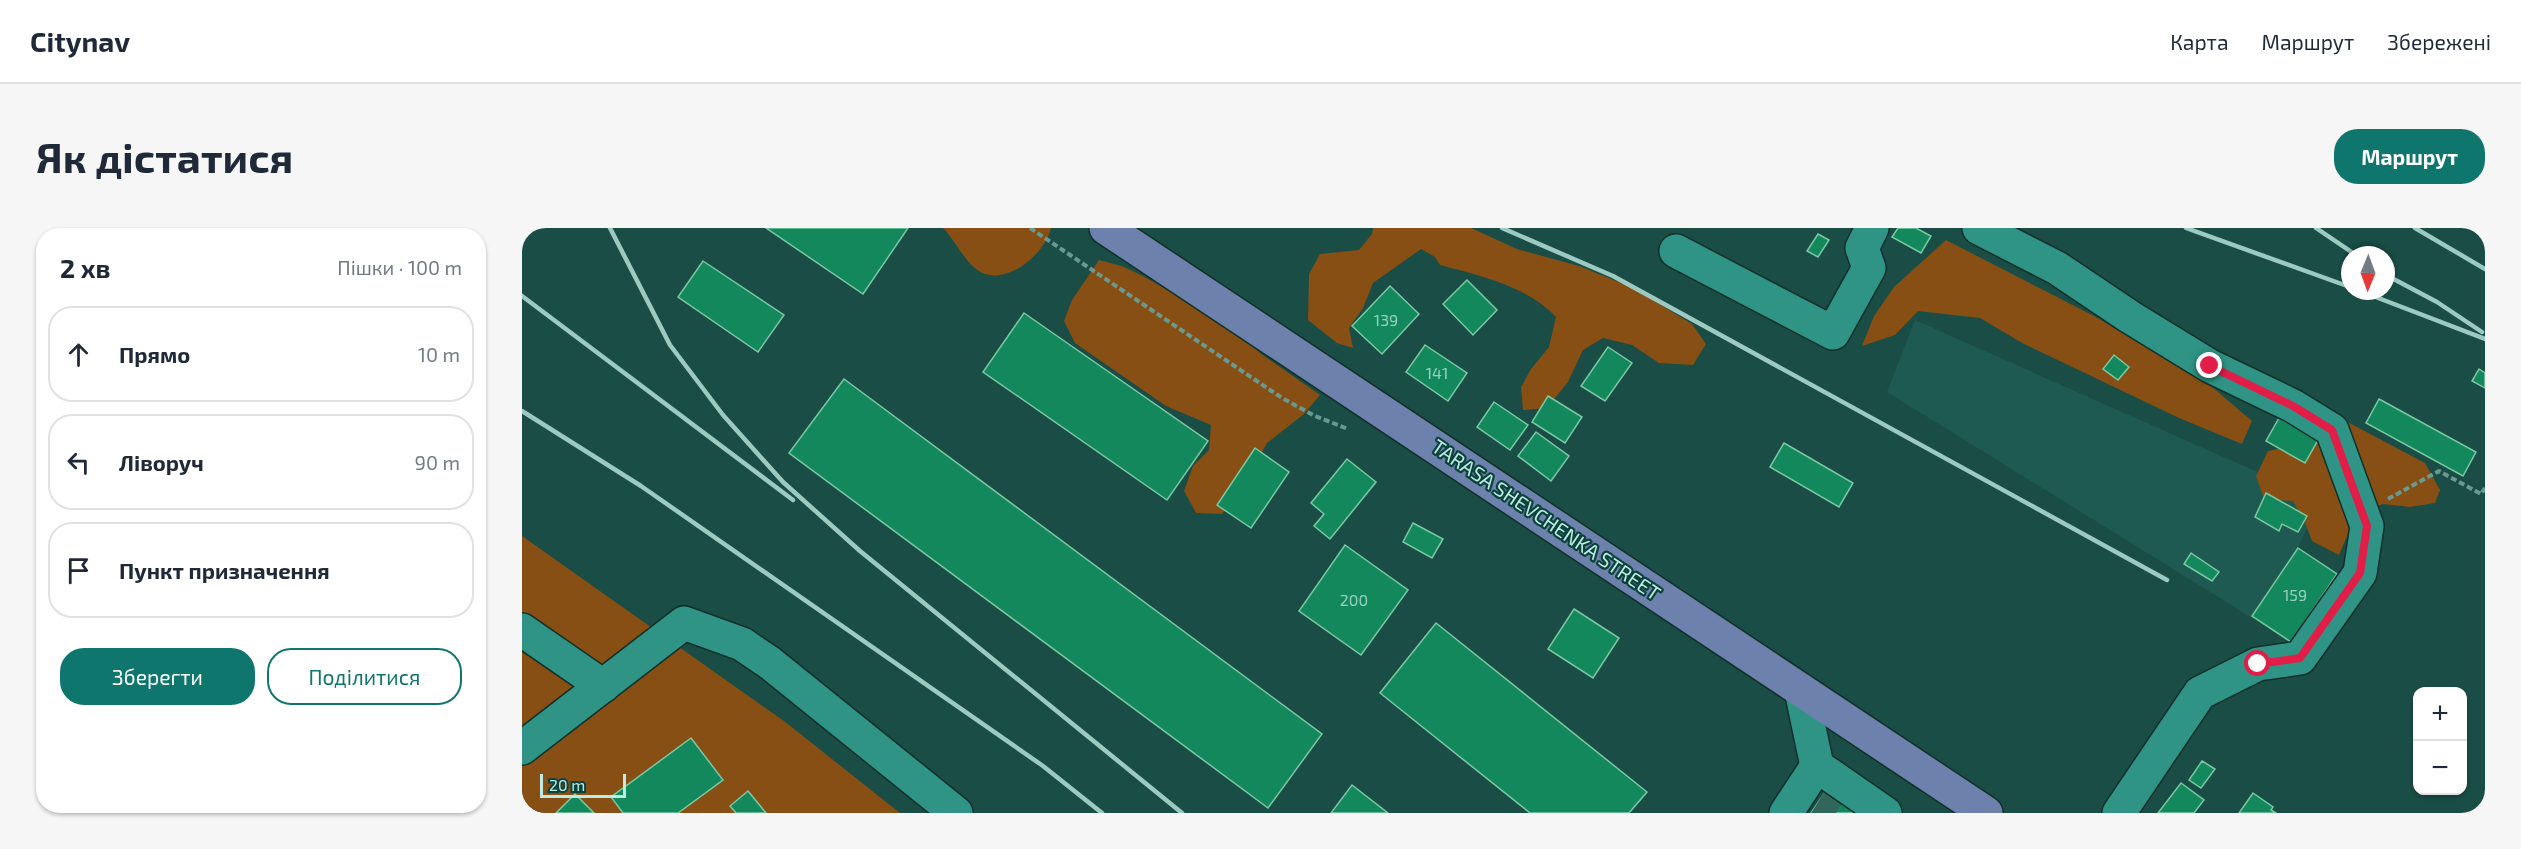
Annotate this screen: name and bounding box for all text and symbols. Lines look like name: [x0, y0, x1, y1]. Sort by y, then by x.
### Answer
text: Citynav: [30, 24, 130, 58]
text: Карта: [2170, 29, 2229, 54]
text: Маршрут: [2262, 29, 2354, 54]
text: Збережені: [2387, 29, 2491, 54]
button: Маршрут: [2334, 129, 2485, 184]
text: Як дістатися: [36, 131, 293, 181]
north arrow: [2341, 246, 2395, 300]
text: 2 хв: [60, 252, 110, 283]
text: Пішки · 100 m: [337, 255, 462, 279]
house number: 139: [1374, 310, 1398, 329]
icon: ahead: [62, 338, 95, 371]
text: Прямо: [119, 341, 190, 367]
text: 10 m: [418, 342, 460, 366]
route end: [2196, 352, 2222, 378]
house number: 141: [1426, 363, 1448, 382]
street label: TARASA SHEVCHENKA STREET: [1428, 434, 1666, 605]
icon: left: [62, 446, 95, 479]
text: Ліворуч: [119, 449, 204, 475]
text: 90 m: [415, 450, 460, 474]
icon: arrive: [62, 554, 95, 587]
text: Пункт призначення: [119, 557, 330, 583]
house number: 159: [2283, 585, 2307, 604]
house number: 200: [1340, 590, 1368, 609]
button: Зберегти: [60, 648, 255, 705]
button: Поділитися: [267, 648, 462, 705]
route start: [2244, 650, 2270, 676]
map controls: [2413, 687, 2467, 795]
button: +: [2413, 687, 2467, 741]
button: −: [2413, 741, 2467, 795]
scale bar: [540, 771, 626, 798]
text: 20 m: [549, 775, 585, 794]

